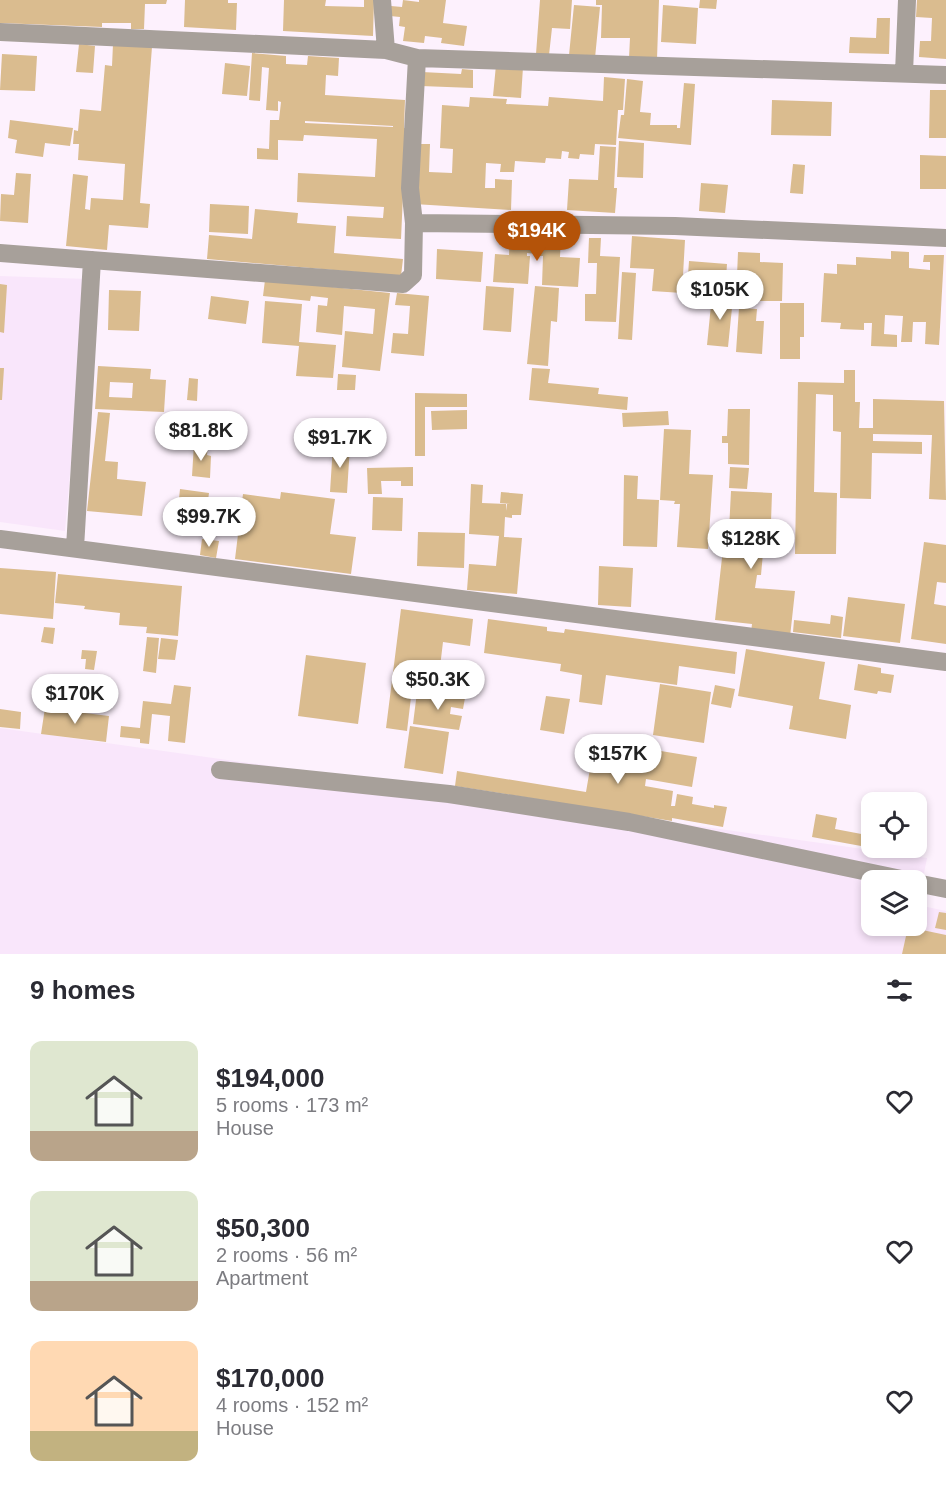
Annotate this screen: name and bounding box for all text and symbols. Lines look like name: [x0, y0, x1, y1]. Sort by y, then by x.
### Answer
pin: $194K: [495, 211, 579, 262]
text: $194K: [508, 219, 566, 241]
pin: $105K: [678, 270, 762, 321]
text: $105K: [691, 278, 749, 300]
pin: $81.8K: [152, 411, 250, 462]
pin: $91.7K: [291, 418, 389, 469]
text: $81.8K: [169, 419, 233, 441]
text: $91.7K: [308, 426, 372, 448]
pin: $99.7K: [160, 497, 258, 548]
text: $99.7K: [177, 505, 241, 527]
pin: $128K: [709, 519, 793, 570]
text: $128K: [722, 527, 780, 549]
pin: $50.3K: [389, 660, 487, 711]
text: $50.3K: [406, 668, 470, 690]
pin: $170K: [33, 674, 117, 725]
text: $170K: [46, 682, 104, 704]
pin: $157K: [576, 734, 660, 785]
text: $157K: [589, 742, 647, 764]
map controls: [861, 792, 927, 936]
button: locate: [861, 792, 927, 858]
button: layers: [861, 870, 927, 936]
icon: filters: [883, 974, 916, 1007]
text: 9 homes: [30, 975, 136, 1005]
text: $194,000: [216, 1063, 324, 1093]
icon: home: [78, 1065, 150, 1137]
icon: heart: [883, 1085, 916, 1118]
text: 5 rooms · 173 m²: [216, 1094, 368, 1116]
text: House: [216, 1117, 274, 1139]
text: $50,300: [216, 1213, 310, 1243]
icon: home: [78, 1215, 150, 1287]
icon: heart: [883, 1235, 916, 1268]
text: 2 rooms · 56 m²: [216, 1244, 357, 1266]
text: Apartment: [216, 1267, 308, 1289]
text: $170,000: [216, 1363, 324, 1393]
icon: home: [78, 1365, 150, 1437]
icon: heart: [883, 1385, 916, 1418]
text: 4 rooms · 152 m²: [216, 1394, 368, 1416]
text: House: [216, 1417, 274, 1439]

